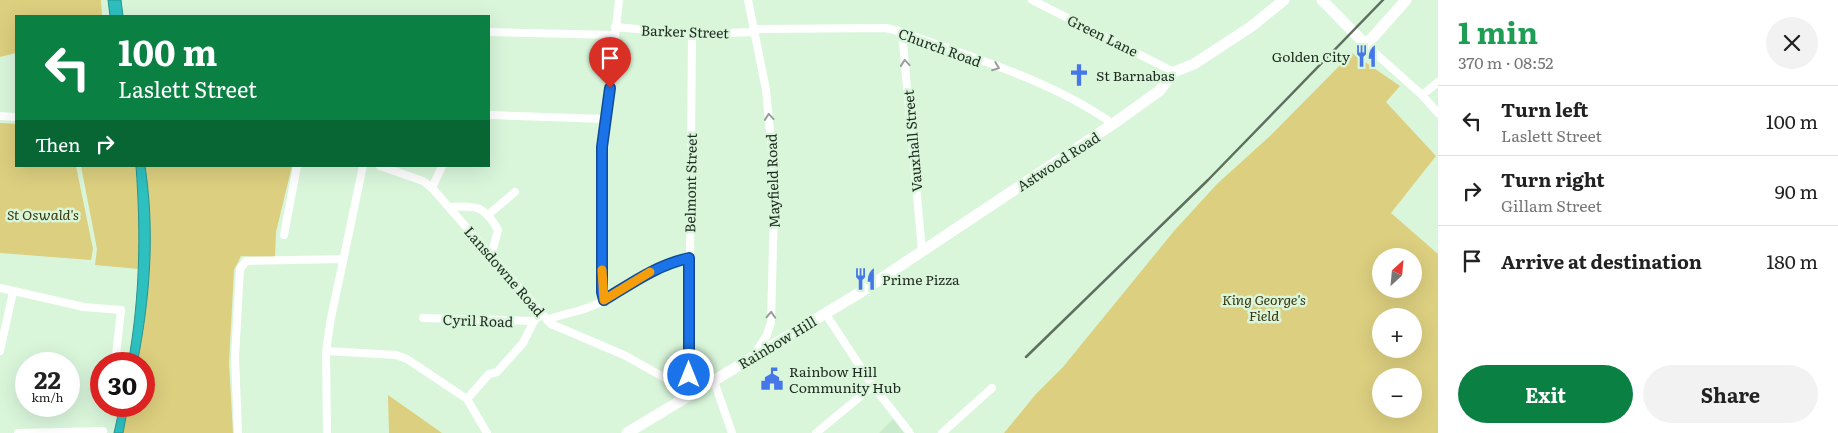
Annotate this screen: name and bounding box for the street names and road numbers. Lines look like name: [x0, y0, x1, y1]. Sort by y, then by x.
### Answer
street label: Green Lane: [1064, 9, 1142, 61]
street label: Barker Street: [641, 19, 730, 43]
street label: Church Road: [896, 23, 985, 71]
street label: Vauxhall Street: [898, 89, 926, 193]
street label: Astwood Road: [1013, 126, 1104, 195]
street label: Belmont Street: [679, 133, 701, 233]
street label: Mayfield Road: [760, 133, 784, 229]
street label: Lansdowne Road: [460, 222, 550, 321]
street label: Cyril Road: [442, 309, 514, 331]
street label: Rainbow Hill: [734, 311, 820, 373]

